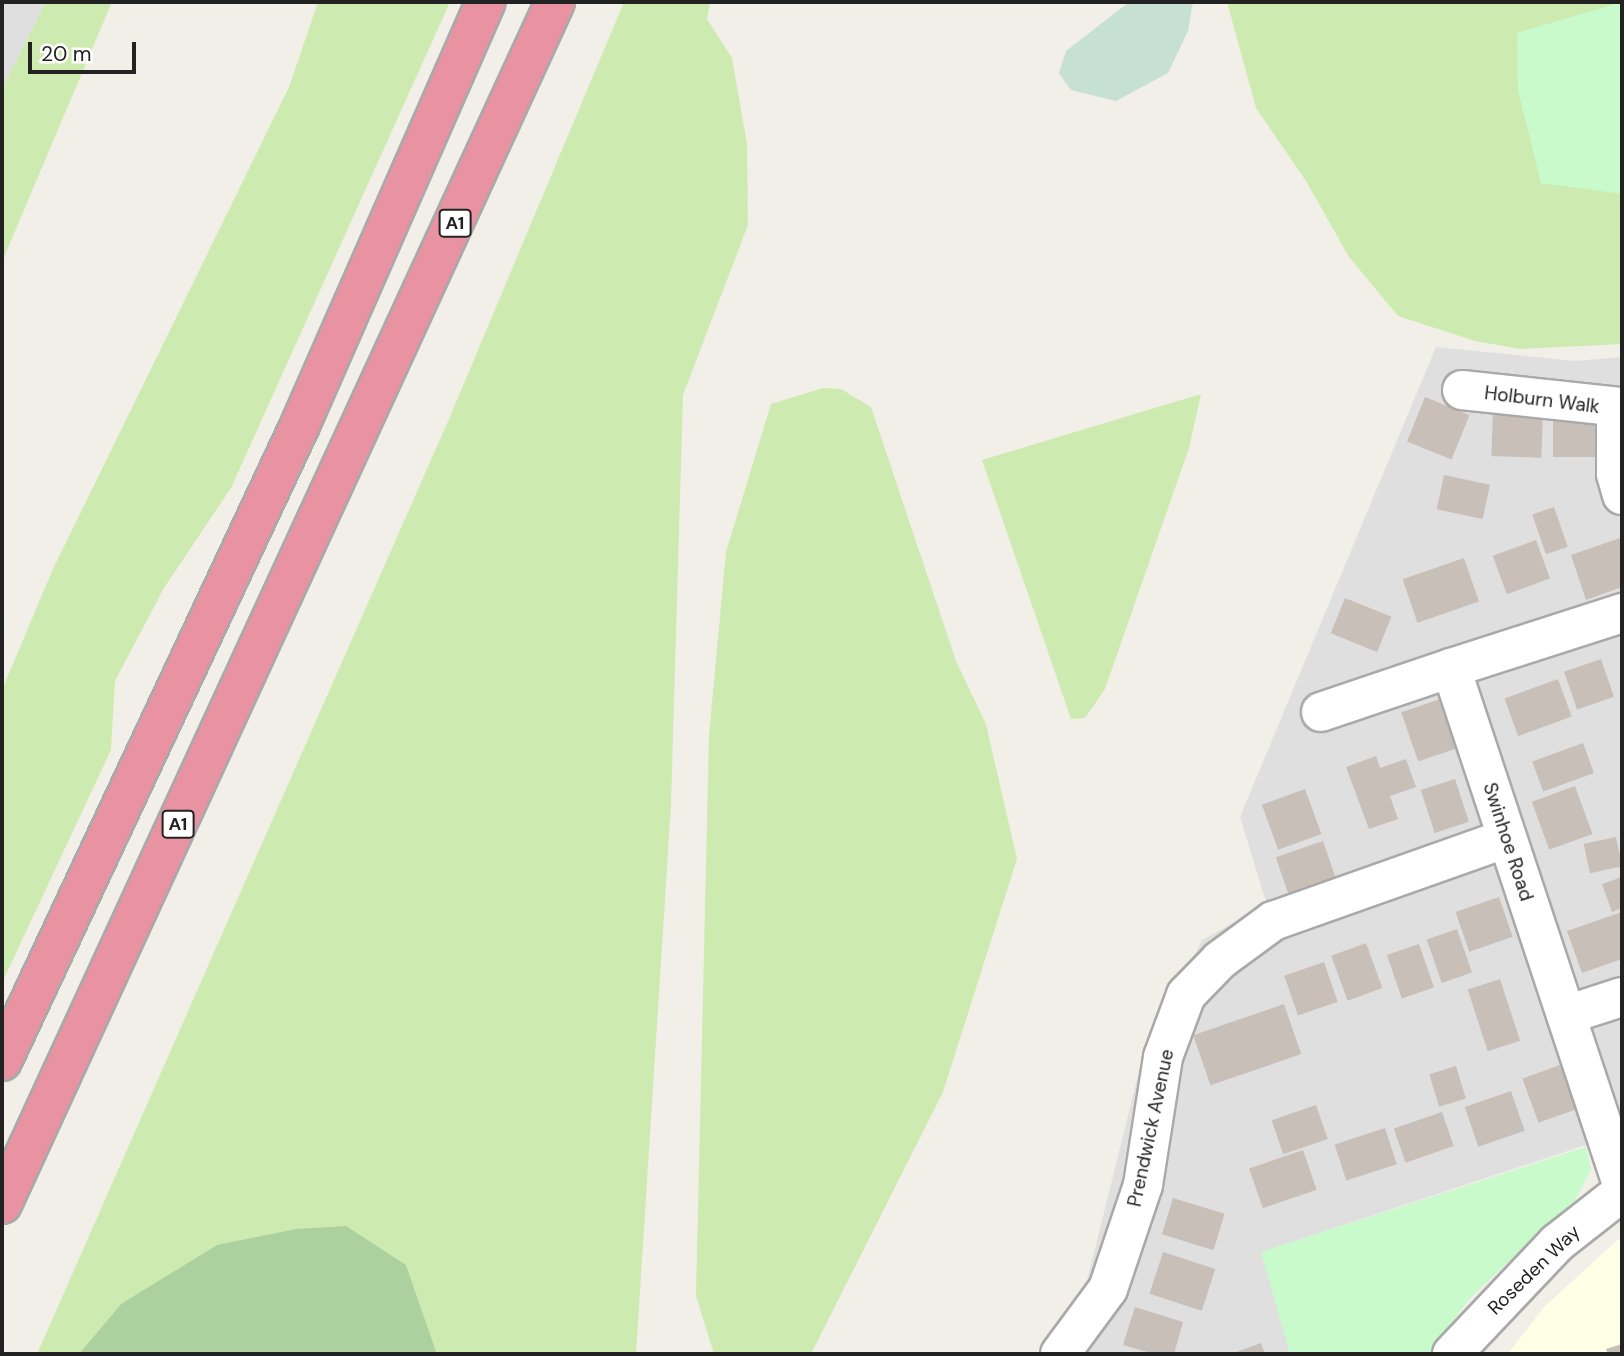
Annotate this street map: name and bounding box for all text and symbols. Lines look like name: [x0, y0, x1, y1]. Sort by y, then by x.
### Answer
scale bar: [32, 28, 140, 72]
text: 20 m: [41, 40, 92, 68]
road number: A1: [438, 208, 472, 238]
street label: Holburn Walk: [1483, 382, 1601, 418]
street label: Swinhoe Road: [1478, 780, 1538, 904]
road number: A1: [160, 810, 196, 838]
street label: Prendwick Avenue: [1123, 1047, 1179, 1209]
street label: Roseden Way: [1483, 1220, 1585, 1320]

